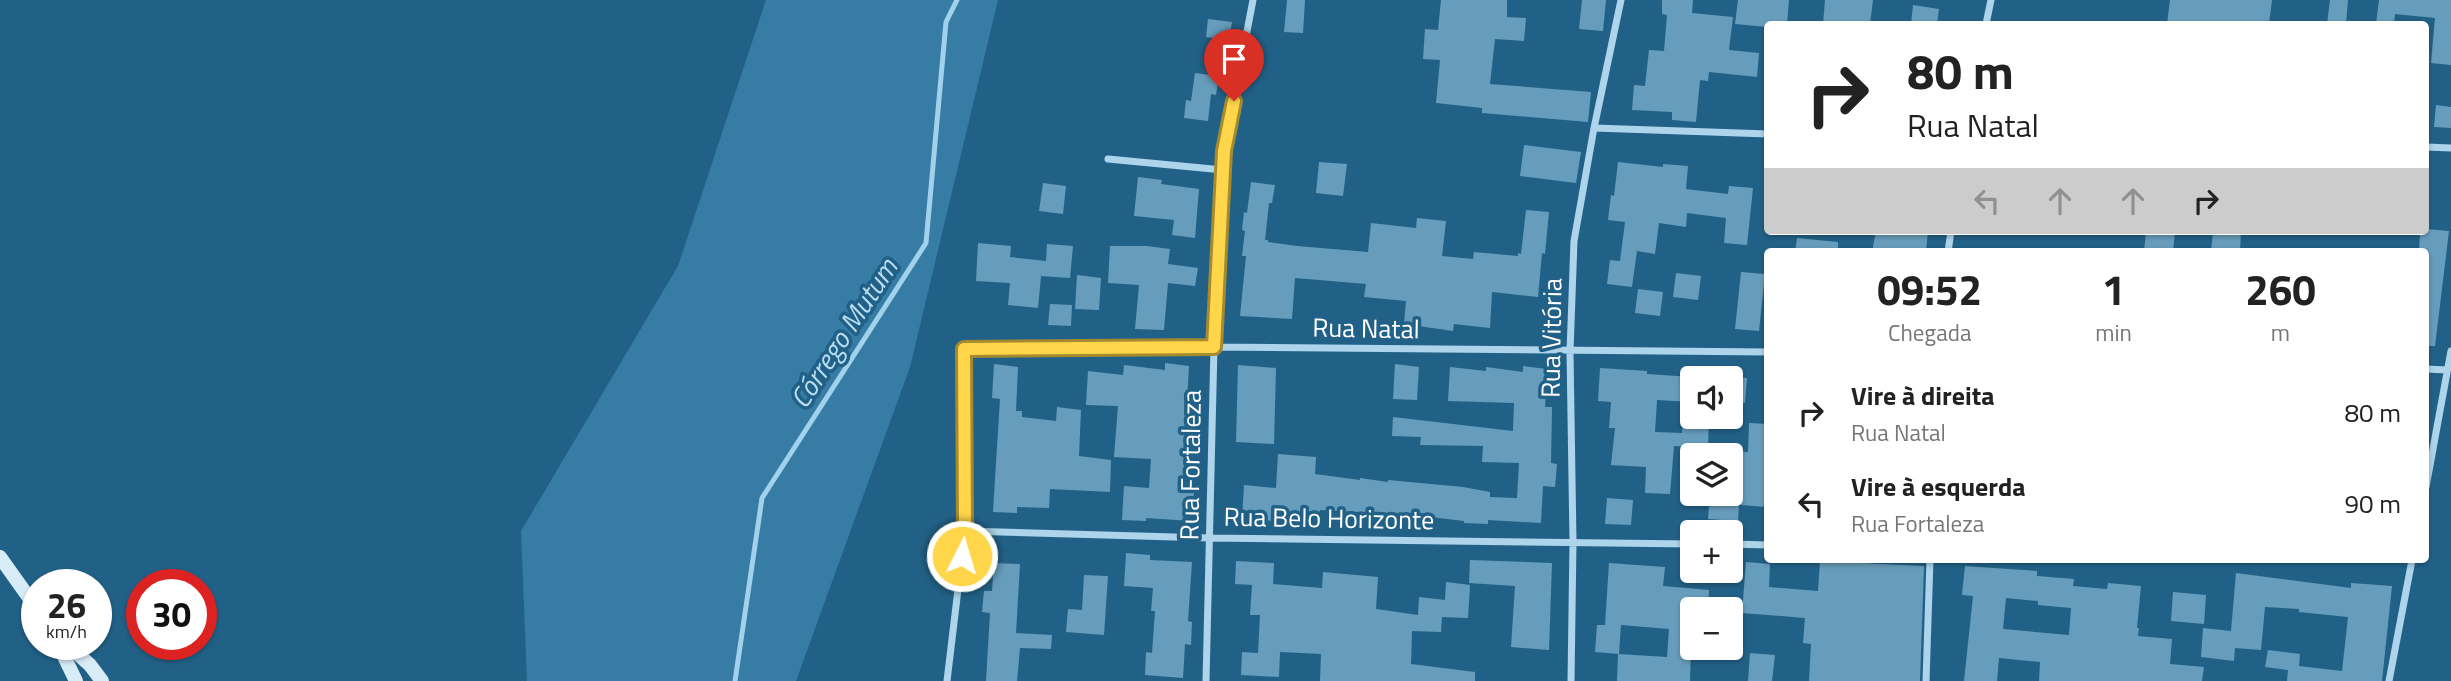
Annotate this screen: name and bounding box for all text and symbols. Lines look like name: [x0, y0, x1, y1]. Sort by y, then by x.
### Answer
pin: [1204, 29, 1264, 101]
text: 80 m: [1907, 33, 2014, 108]
icon: arrive: [1215, 40, 1253, 78]
icon: right: [1792, 49, 1883, 140]
text: Rua Natal: [1907, 101, 2039, 149]
icon: left: [1968, 182, 2006, 220]
icon: ahead: [2041, 182, 2079, 220]
icon: ahead: [2114, 182, 2152, 220]
icon: right: [2187, 182, 2225, 220]
water label: Córrego Mutum: [778, 248, 908, 417]
text: 09:52: [1877, 257, 1982, 321]
text: 1: [2102, 257, 2125, 321]
text: 260: [2245, 257, 2316, 321]
street label: Rua Vitória: [1530, 278, 1572, 398]
street label: Rua Natal: [1312, 308, 1420, 348]
text: Chegada: [1888, 315, 1971, 350]
text: min: [2095, 315, 2132, 350]
text: m: [2271, 315, 2290, 350]
map controls: [1680, 366, 1743, 660]
button: sound: [1680, 366, 1743, 429]
text: Vire à direita: [1851, 376, 1994, 415]
street label: Rua Fortaleza: [1169, 389, 1211, 541]
text: 80 m: [2344, 393, 2401, 432]
icon: right: [1792, 394, 1830, 432]
text: Rua Natal: [1851, 415, 1946, 450]
button: layers: [1680, 443, 1743, 506]
text: Vire à esquerda: [1851, 467, 2026, 506]
text: 90 m: [2344, 484, 2401, 523]
icon: left: [1792, 485, 1830, 523]
street label: Rua Belo Horizonte: [1223, 497, 1435, 539]
text: Rua Fortaleza: [1851, 506, 1984, 541]
position arrow: [925, 519, 999, 593]
button: +: [1680, 520, 1743, 583]
speed limit sign: 30: [126, 569, 217, 660]
text: 26: [47, 578, 86, 632]
button: −: [1680, 597, 1743, 660]
text: km/h: [46, 618, 87, 645]

